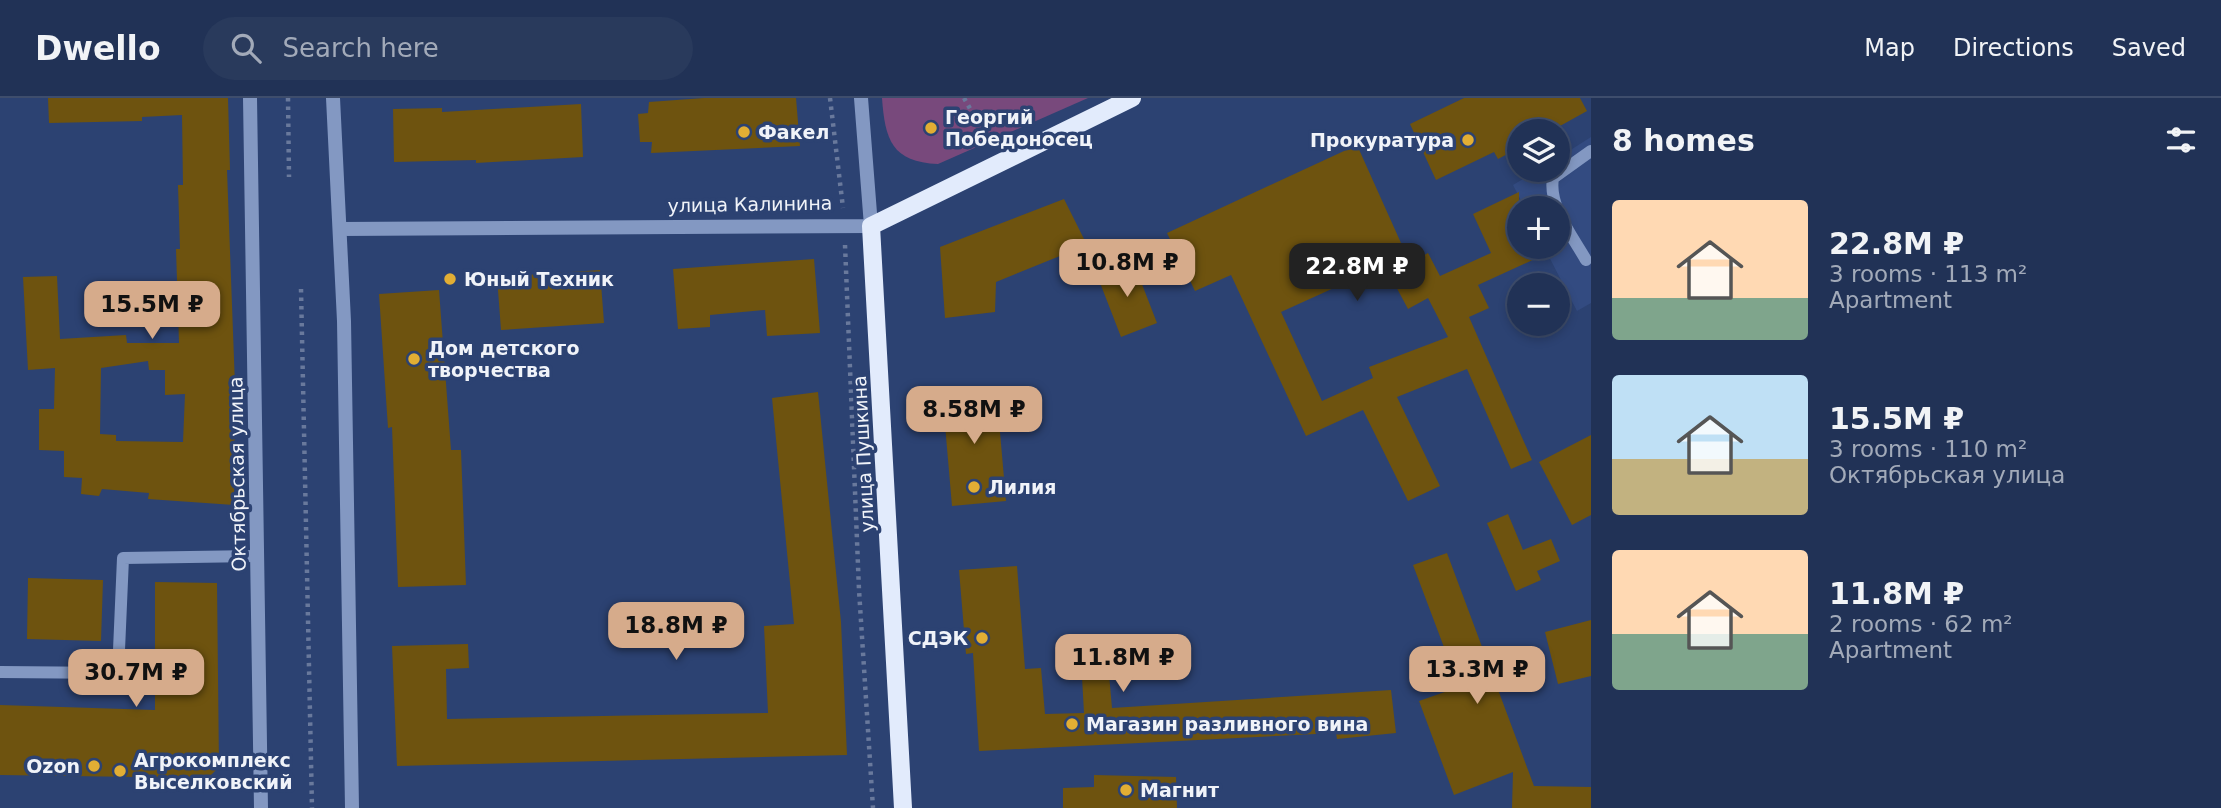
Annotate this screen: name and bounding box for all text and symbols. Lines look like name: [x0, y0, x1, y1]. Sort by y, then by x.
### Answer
search box: [203, 17, 693, 80]
text: Dwello: [35, 29, 161, 68]
icon: search: [227, 29, 265, 67]
text: Search here: [283, 33, 439, 63]
text: Map: [1864, 34, 1915, 62]
text: Directions: [1953, 34, 2074, 62]
text: Saved: [2112, 34, 2186, 62]
place label: Георгий Победоносец: [945, 106, 1093, 150]
map controls: [1507, 119, 1570, 336]
button: layers: [1507, 119, 1570, 182]
marker: Георгий Победоносец: [923, 120, 939, 136]
place label: Факел: [758, 121, 829, 143]
icon: filters: [2162, 121, 2200, 159]
text: 8 homes: [1612, 123, 1755, 158]
marker: Факел: [736, 124, 752, 140]
place label: Прокуратура: [1310, 129, 1454, 151]
marker: Прокуратура: [1460, 132, 1476, 148]
street label: улица Калинина: [667, 192, 833, 216]
button: +: [1507, 196, 1570, 259]
text: 22.8M ₽: [1829, 226, 1964, 261]
icon: home: [1668, 228, 1752, 312]
pin: 10.8M ₽: [1062, 240, 1192, 299]
pin: 22.8M ₽: [1292, 244, 1422, 303]
text: 10.8M ₽: [1075, 249, 1179, 275]
text: 22.8M ₽: [1305, 253, 1409, 279]
text: 3 rooms · 113 m²: [1829, 261, 2027, 287]
place label: Юный Техник: [464, 268, 614, 290]
marker: Юный Техник: [442, 271, 458, 287]
button: −: [1507, 273, 1570, 336]
pin: 15.5M ₽: [87, 282, 217, 341]
text: Apartment: [1829, 287, 1952, 313]
text: 15.5M ₽: [100, 291, 204, 317]
place label: Дом детского творчества: [428, 337, 580, 381]
marker: Дом детского творчества: [406, 351, 422, 367]
street label: улица Пушкина: [848, 375, 878, 533]
street label: Октябрьская улица: [224, 376, 250, 572]
pin: 8.58M ₽: [909, 386, 1039, 446]
text: 8.58M ₽: [922, 396, 1026, 422]
text: 15.5M ₽: [1829, 401, 1964, 436]
icon: home: [1668, 403, 1752, 487]
text: 3 rooms · 110 m²: [1829, 436, 2027, 462]
text: Октябрьская улица: [1829, 462, 2065, 488]
place label: Лилия: [988, 476, 1057, 498]
marker: Лилия: [966, 479, 982, 495]
text: 11.8M ₽: [1829, 576, 1964, 611]
icon: home: [1668, 578, 1752, 662]
pin: 18.8M ₽: [611, 602, 741, 662]
text: 2 rooms · 62 m²: [1829, 611, 2013, 637]
text: 18.8M ₽: [624, 612, 728, 638]
place label: СДЭК: [908, 627, 968, 649]
marker: СДЭК: [974, 630, 990, 646]
pin: 11.8M ₽: [1058, 634, 1188, 694]
text: Apartment: [1829, 637, 1952, 663]
text: 11.8M ₽: [1071, 644, 1175, 670]
pin: 13.3M ₽: [1412, 646, 1542, 706]
pin: 30.7M ₽: [71, 650, 201, 709]
text: 13.3M ₽: [1425, 656, 1529, 682]
text: 30.7M ₽: [84, 659, 188, 685]
place label: Магазин разливного вина: [1086, 713, 1368, 735]
marker: Магазин разливного вина: [1064, 716, 1080, 732]
place label: Агрокомплекс Выселковский: [134, 749, 293, 793]
place label: Ozon: [26, 755, 80, 777]
marker: Ozon: [86, 758, 102, 774]
marker: Агрокомплекс Выселковский: [112, 763, 128, 779]
place label: Магнит: [1140, 779, 1219, 801]
marker: Магнит: [1118, 782, 1134, 798]

